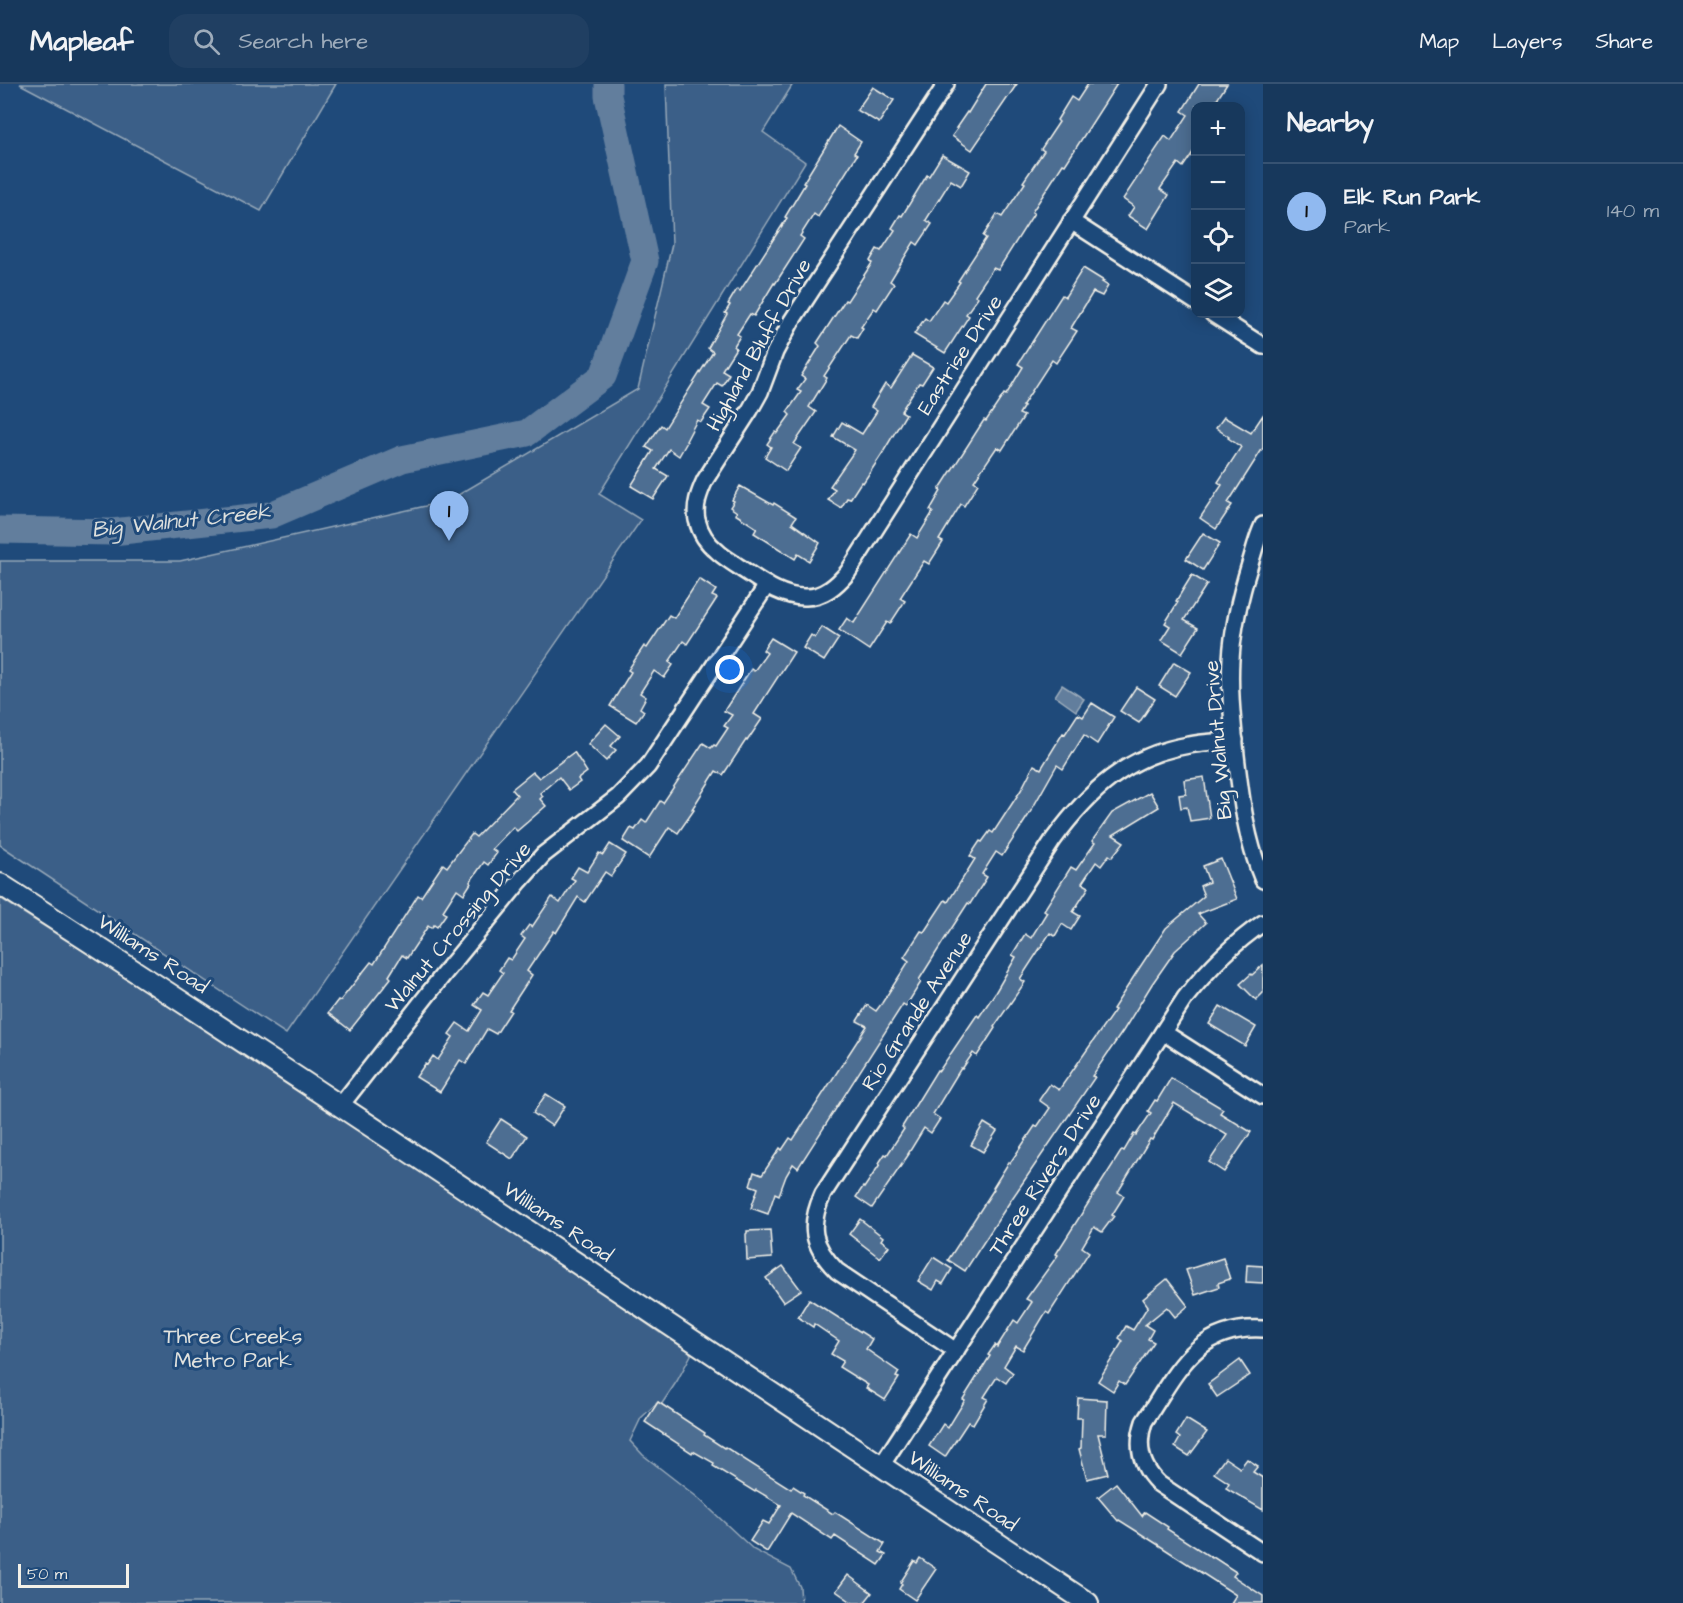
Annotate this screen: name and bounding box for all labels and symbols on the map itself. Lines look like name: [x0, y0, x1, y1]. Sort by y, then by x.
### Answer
street label: Highland Bluff Drive: [699, 253, 820, 438]
street label: Eastrise Drive: [910, 289, 1010, 421]
pin: 1: [430, 492, 468, 541]
water label: Big Walnut Creek: [90, 496, 272, 547]
your location: [715, 655, 744, 684]
street label: Big Walnut Drive: [1197, 659, 1241, 821]
street label: Walnut Crossing Drive: [378, 835, 540, 1020]
street label: Williams Road: [92, 907, 214, 1001]
street label: Rio Grande Avenue: [855, 926, 979, 1096]
street label: Three Rivers Drive: [982, 1088, 1108, 1262]
street label: Williams Road: [497, 1174, 619, 1270]
park label: Three Creeks Metro Park: [164, 1322, 302, 1375]
street label: Williams Road: [902, 1443, 1024, 1539]
scale bar: [18, 1561, 129, 1588]

